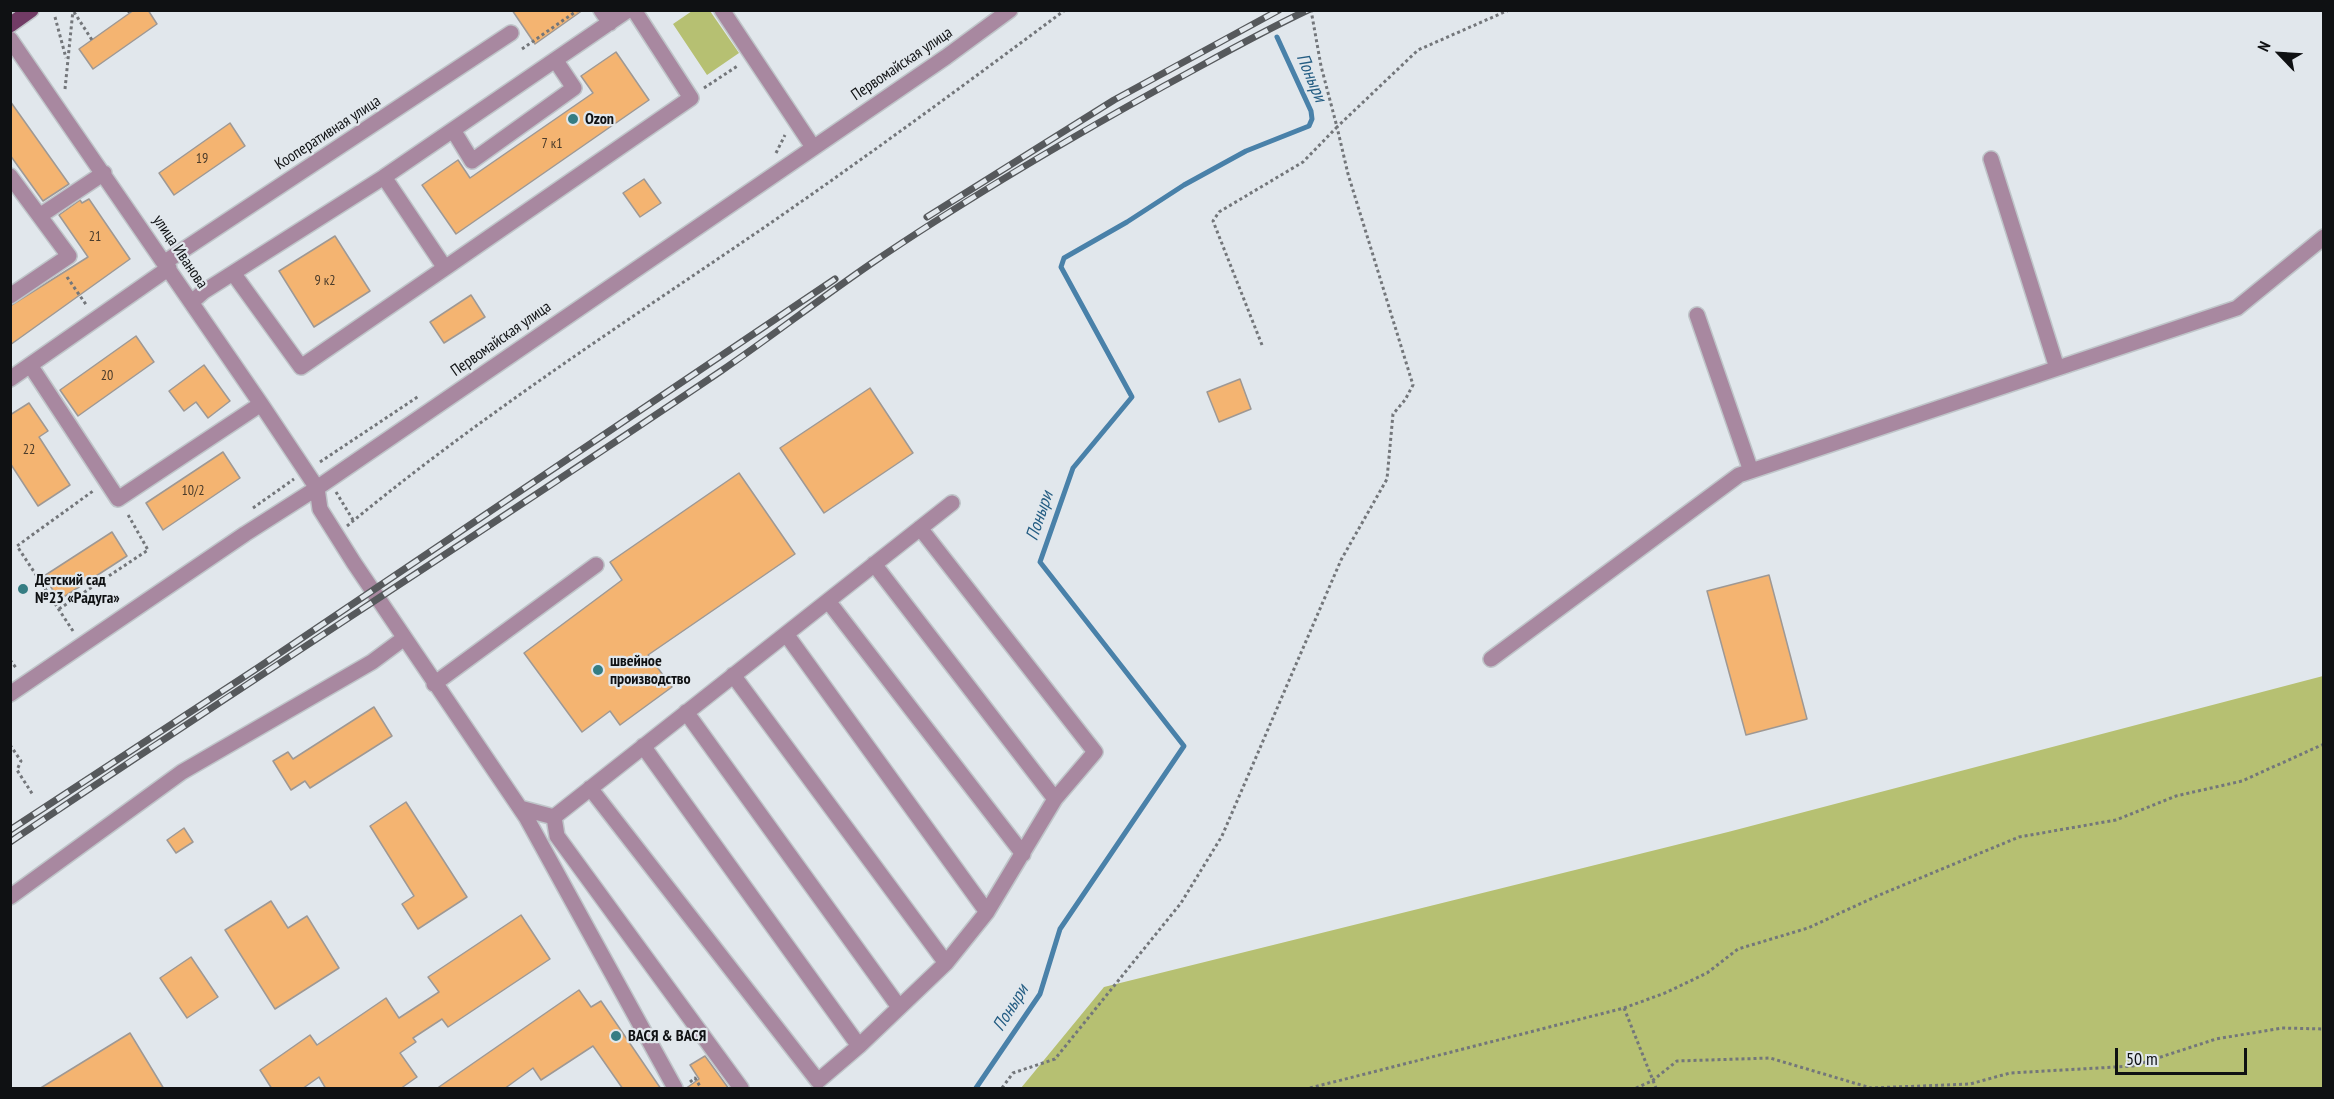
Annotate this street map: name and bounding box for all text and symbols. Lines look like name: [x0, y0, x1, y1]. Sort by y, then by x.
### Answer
street label: Первомайская улица: [848, 23, 956, 105]
north arrow: [2250, 24, 2310, 84]
text: N: [2253, 38, 2275, 55]
water label: Поныри: [1291, 51, 1331, 105]
street label: Кооперативная улица: [272, 92, 384, 174]
place label: Ozon: [585, 109, 614, 129]
marker: Ozon: [566, 112, 580, 126]
house number: 7 к1: [542, 136, 562, 152]
house number: 19: [196, 151, 208, 167]
street label: улица Иванова: [148, 212, 212, 292]
house number: 21: [89, 229, 101, 245]
house number: 9 к2: [315, 273, 335, 289]
street label: Первомайская улица: [447, 297, 555, 381]
house number: 20: [101, 368, 113, 384]
house number: 22: [23, 442, 35, 458]
house number: 10/2: [181, 483, 205, 499]
water label: Поныри: [1022, 489, 1058, 543]
place label: Детский сад №23 «Радуга»: [35, 570, 120, 608]
marker: Детский сад №23 «Радуга»: [16, 582, 30, 596]
place label: швейное производство: [610, 651, 691, 689]
marker: швейное производство: [591, 663, 605, 677]
water label: Поныри: [988, 981, 1034, 1035]
place label: ВАСЯ & ВАСЯ: [628, 1026, 706, 1046]
marker: ВАСЯ & ВАСЯ: [609, 1029, 623, 1043]
scale bar: [2118, 1036, 2250, 1074]
text: 50 m: [2126, 1047, 2158, 1070]

